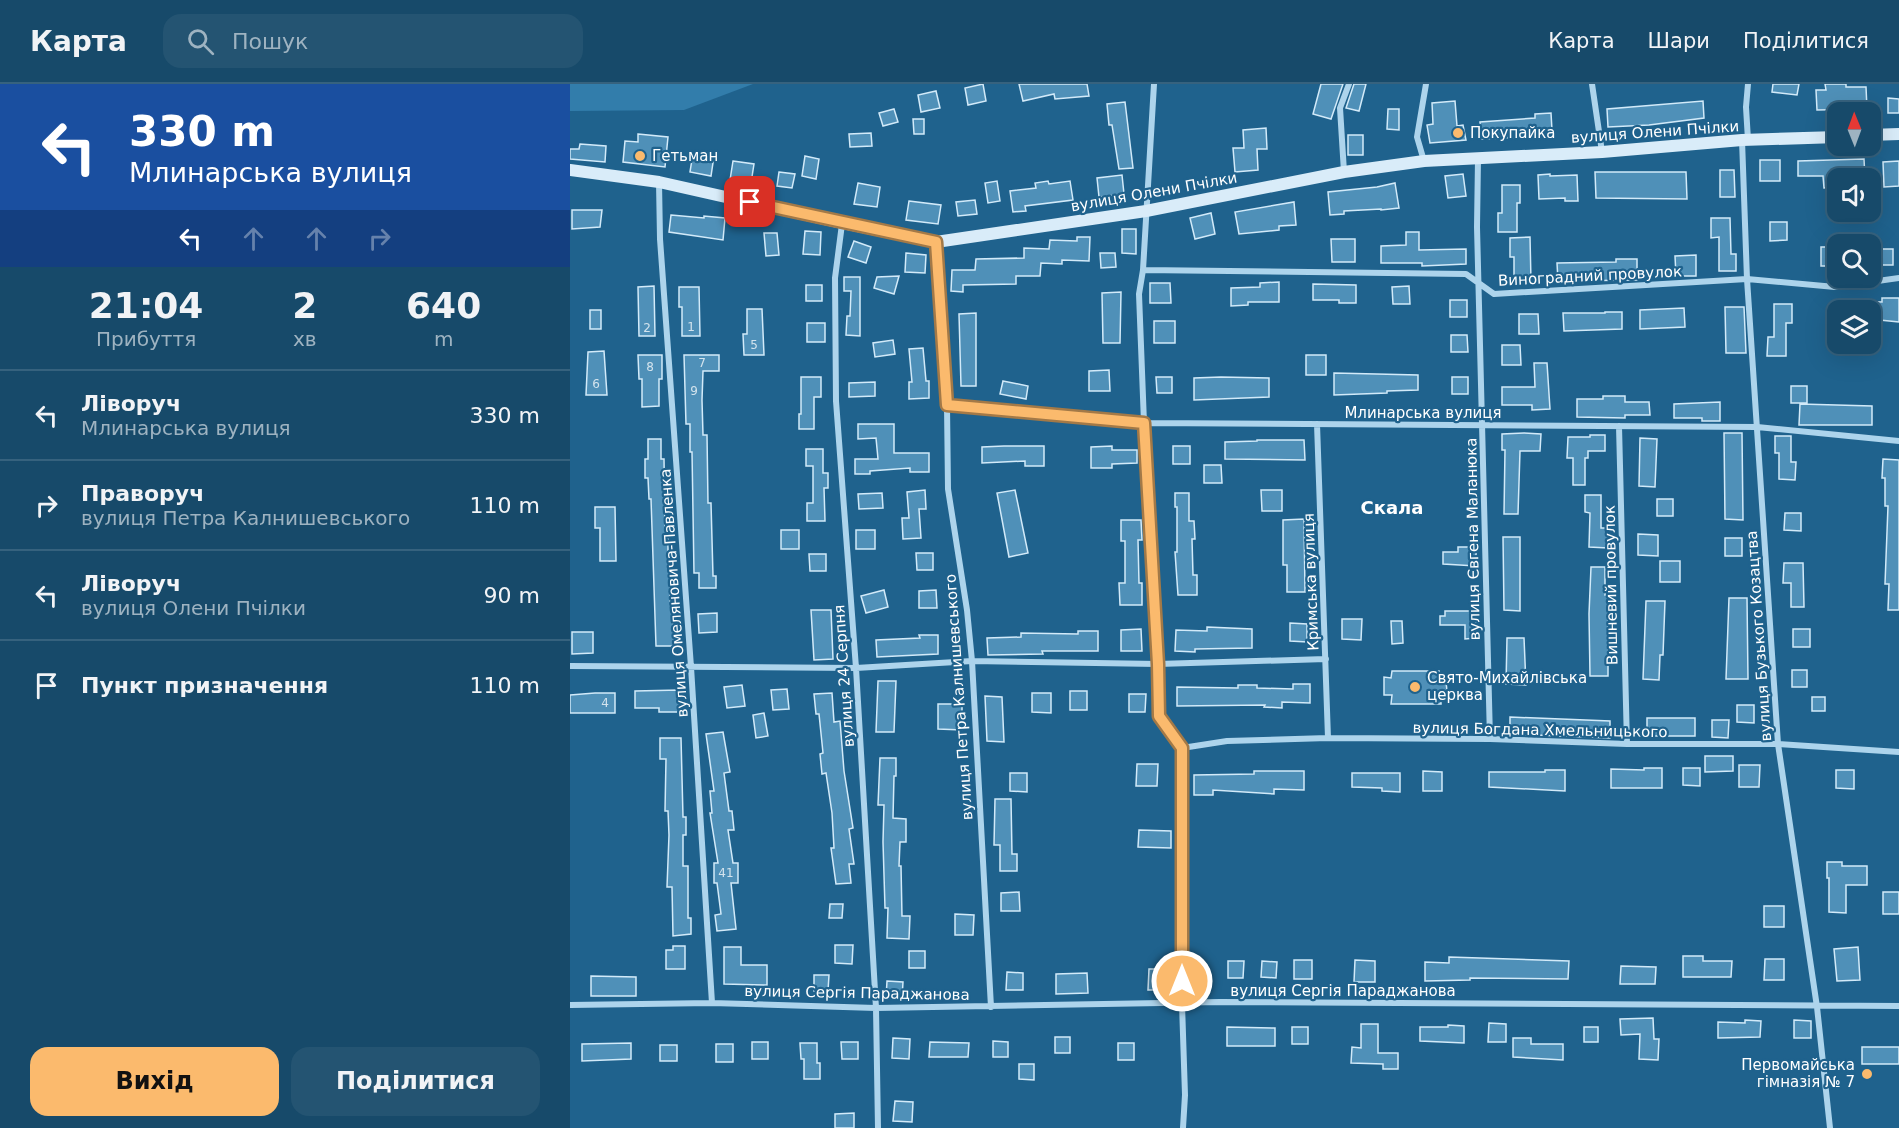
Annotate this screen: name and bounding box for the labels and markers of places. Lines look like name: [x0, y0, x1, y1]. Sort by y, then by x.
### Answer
place label: Покупайка: [1470, 124, 1555, 142]
marker: Покупайка: [1451, 126, 1465, 140]
place label: Гетьман: [652, 147, 718, 165]
marker: Гетьман: [633, 149, 647, 163]
pin: [724, 176, 775, 227]
place label: Свято-Михайлівська церква: [1427, 669, 1587, 704]
marker: Свято-Михайлівська церква: [1408, 680, 1422, 694]
place label: Первомайська гімназія № 7: [1741, 1056, 1855, 1091]
marker: Первомайська гімназія № 7: [1860, 1067, 1874, 1081]

